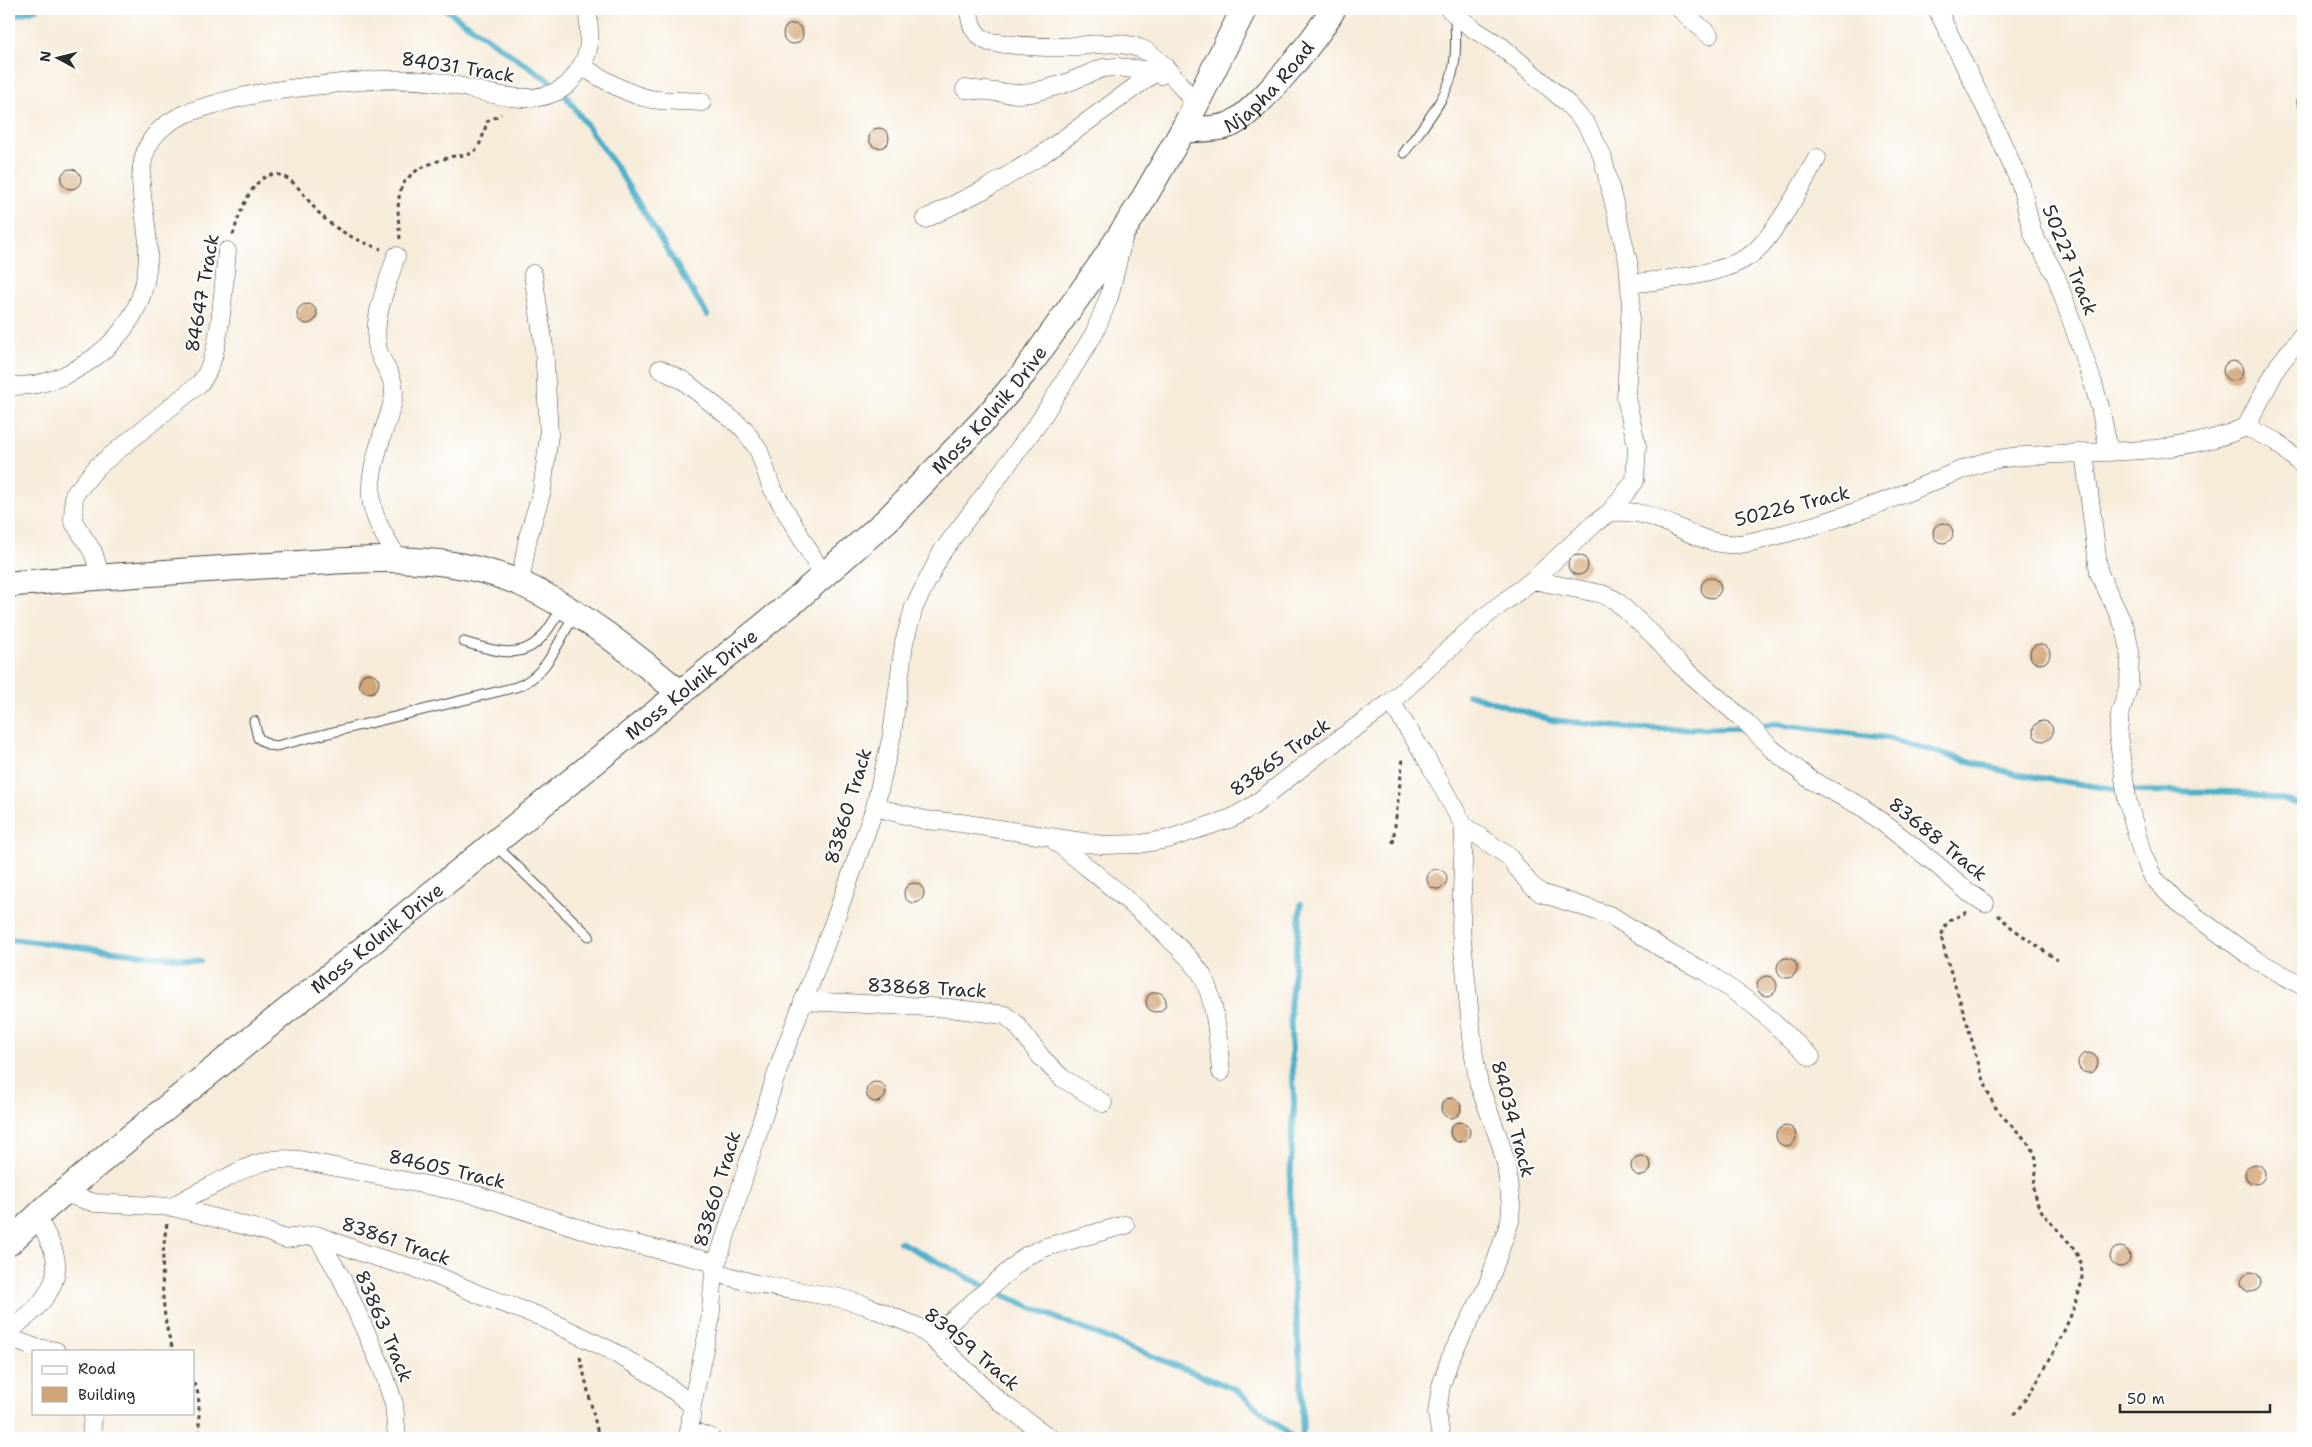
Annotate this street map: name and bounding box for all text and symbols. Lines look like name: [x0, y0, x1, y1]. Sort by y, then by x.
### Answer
north arrow: [32, 32, 82, 82]
street label: Njapha Road: [1219, 35, 1320, 138]
street label: 84031 Track: [400, 46, 517, 88]
text: N: [35, 50, 55, 63]
street label: 50227 Track: [2036, 201, 2104, 319]
street label: 84647 Track: [179, 232, 225, 354]
street label: Moss Kolnik Drive: [926, 340, 1052, 479]
street label: 50226 Track: [1732, 480, 1852, 532]
street label: Moss Kolnik Drive: [620, 623, 763, 745]
street label: 83865 Track: [1225, 712, 1335, 802]
street label: 83860 Track: [819, 745, 878, 867]
street label: 83688 Track: [1884, 792, 1992, 886]
street label: Moss Kolnik Drive: [305, 877, 448, 999]
street label: 83868 Track: [867, 972, 988, 1004]
street label: 84034 Track: [1485, 1058, 1541, 1180]
street label: 83860 Track: [688, 1128, 747, 1250]
street label: 84605 Track: [386, 1143, 508, 1195]
street label: 83861 Track: [338, 1211, 454, 1271]
street label: 83863 Track: [349, 1266, 419, 1386]
street label: 83959 Track: [919, 1302, 1025, 1396]
legend: [32, 1350, 195, 1414]
text: Road: [78, 1359, 116, 1379]
scale bar: [2120, 1382, 2270, 1414]
text: Building: [78, 1385, 135, 1405]
text: 50 m: [2127, 1389, 2165, 1409]

